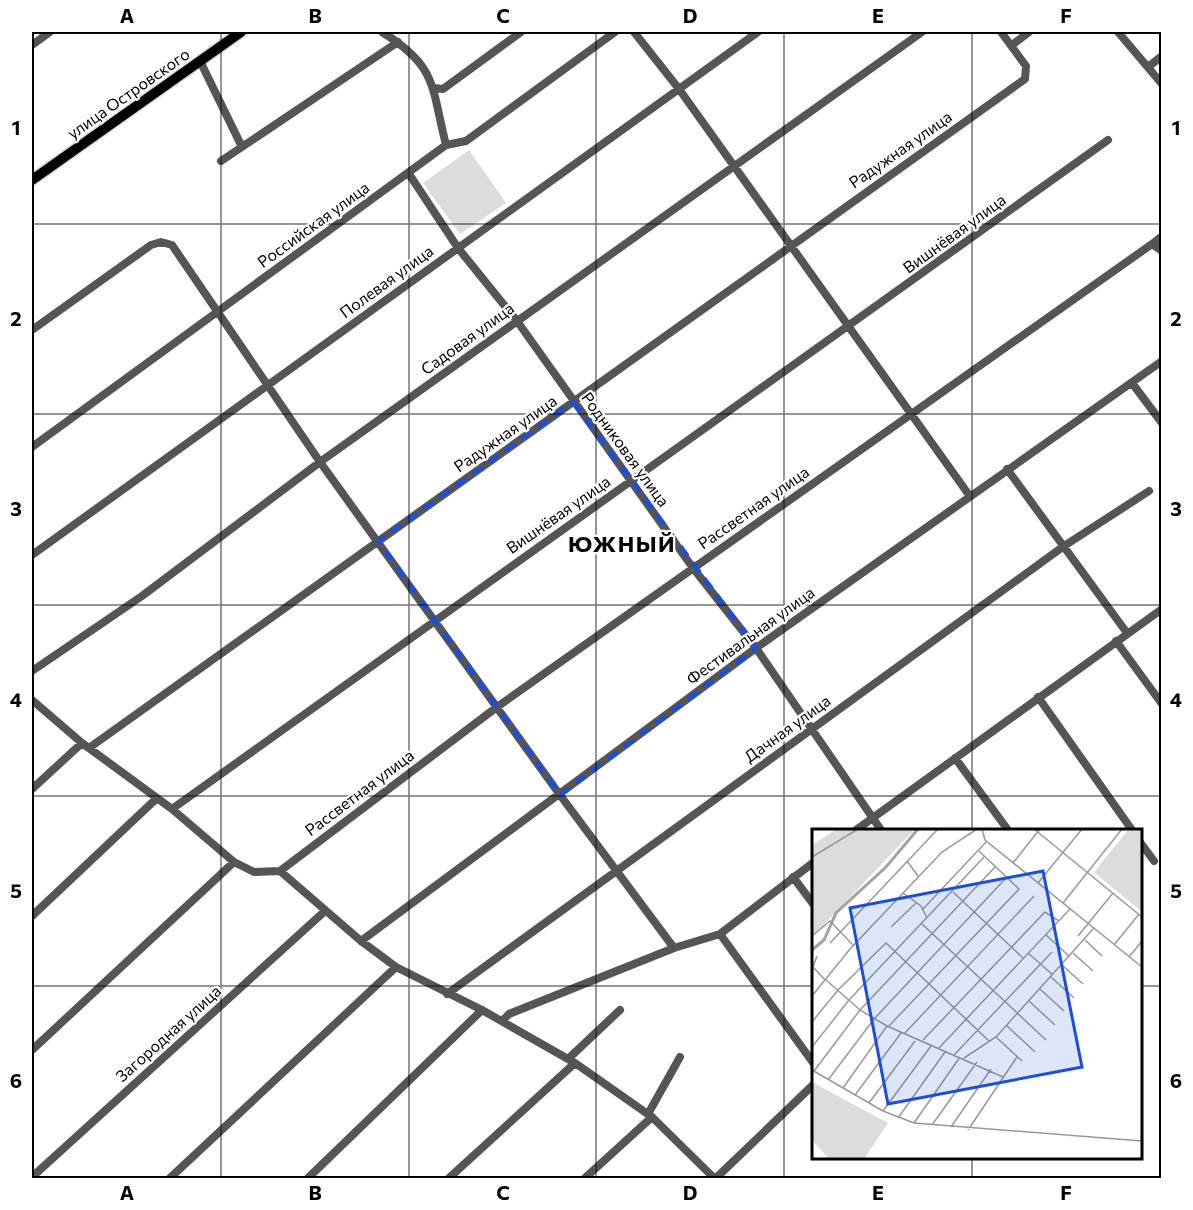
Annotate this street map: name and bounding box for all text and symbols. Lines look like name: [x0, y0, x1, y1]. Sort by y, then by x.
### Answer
text: A: [120, 3, 134, 27]
text: B: [308, 3, 322, 27]
text: C: [496, 3, 510, 27]
text: D: [683, 3, 697, 27]
text: E: [872, 3, 884, 27]
text: F: [1060, 3, 1072, 27]
street label: улица Островского: [63, 44, 193, 142]
street label: Радужная улица: [845, 106, 955, 192]
text: 1: [11, 115, 21, 139]
text: 1: [1171, 115, 1181, 139]
street label: Российская улица: [253, 177, 373, 271]
street label: Вишнёвая улица: [899, 189, 1009, 277]
street label: Полевая улица: [335, 241, 437, 321]
street label: Садовая улица: [417, 298, 517, 378]
text: 2: [10, 306, 22, 330]
text: 2: [1170, 306, 1182, 330]
street label: Родниковая улица: [578, 388, 674, 510]
street label: Радужная улица: [450, 390, 560, 476]
street label: Рассветная улица: [694, 462, 812, 552]
street label: Вишнёвая улица: [502, 471, 614, 557]
text: 3: [10, 496, 22, 520]
text: 3: [1170, 496, 1182, 520]
district label: ЮЖНЫЙ: [568, 530, 676, 557]
street label: Фестивальная улица: [682, 582, 818, 688]
text: 4: [10, 687, 22, 711]
text: 4: [1170, 687, 1182, 711]
street label: Дачная улица: [740, 690, 834, 766]
street label: Рассветная улица: [301, 745, 417, 839]
inset map: [812, 829, 1142, 1159]
text: 5: [10, 878, 22, 902]
text: 5: [1170, 878, 1182, 902]
street label: Загородная улица: [112, 981, 224, 1085]
text: 6: [10, 1068, 22, 1092]
text: 6: [1170, 1068, 1182, 1092]
text: A: [120, 1180, 134, 1204]
text: B: [308, 1180, 322, 1204]
text: C: [496, 1180, 510, 1204]
text: D: [683, 1180, 697, 1204]
text: E: [872, 1180, 884, 1204]
text: F: [1060, 1180, 1072, 1204]

